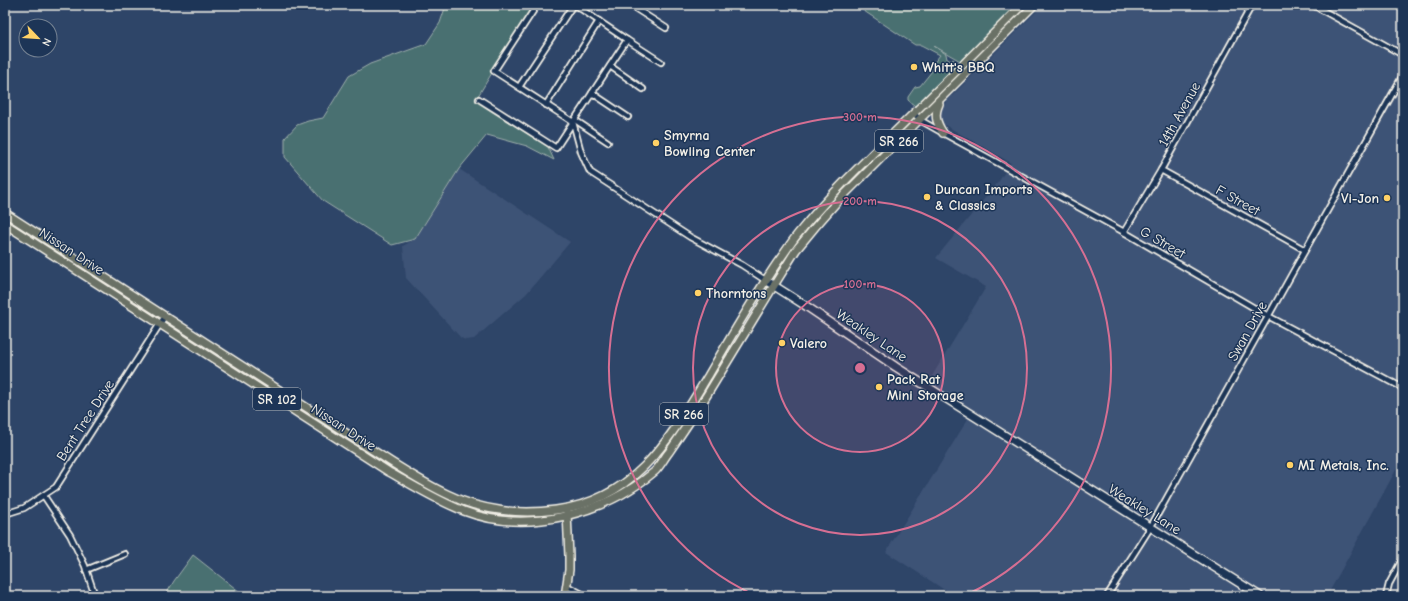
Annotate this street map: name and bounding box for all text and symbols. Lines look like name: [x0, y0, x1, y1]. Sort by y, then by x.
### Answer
north arrow: [18, 18, 58, 58]
text: N: [39, 36, 54, 48]
place label: Whitt's BBQ: [922, 59, 995, 76]
marker: Whitt's BBQ: [909, 62, 919, 72]
street label: 14th Avenue: [1155, 79, 1204, 149]
text: 300 m: [843, 110, 877, 124]
place label: Smyrna Bowling Center: [664, 127, 755, 160]
road number: SR 266: [875, 130, 923, 152]
marker: Smyrna Bowling Center: [651, 138, 661, 148]
place label: Duncan Imports & Classics: [935, 181, 1032, 214]
street label: F Street: [1213, 181, 1264, 220]
place label: Vi-Jon: [1341, 190, 1379, 207]
marker: Duncan Imports & Classics: [922, 192, 932, 202]
marker: Vi-Jon: [1382, 193, 1392, 203]
text: 200 m: [843, 194, 877, 208]
street label: G Street: [1137, 223, 1189, 263]
street label: Nissan Drive: [36, 224, 107, 279]
text: 100 m: [844, 277, 876, 291]
place label: Thorntons: [706, 285, 766, 302]
marker: Thorntons: [693, 288, 703, 298]
street label: Swan Drive: [1224, 298, 1271, 364]
street label: Weakley Lane: [833, 305, 910, 365]
place label: Valero: [790, 335, 827, 352]
marker: Valero: [777, 338, 787, 348]
centre of rings: [853, 361, 867, 375]
place label: Pack Rat Mini Storage: [887, 371, 964, 404]
street label: Bent Tree Drive: [53, 376, 118, 464]
marker: Pack Rat Mini Storage: [874, 382, 884, 392]
road number: SR 102: [253, 388, 301, 410]
street label: Nissan Drive: [308, 400, 379, 455]
road number: SR 266: [660, 403, 708, 425]
place label: MI Metals, Inc.: [1298, 457, 1389, 474]
marker: MI Metals, Inc.: [1285, 460, 1295, 470]
street label: Weakley Lane: [1105, 480, 1184, 538]

